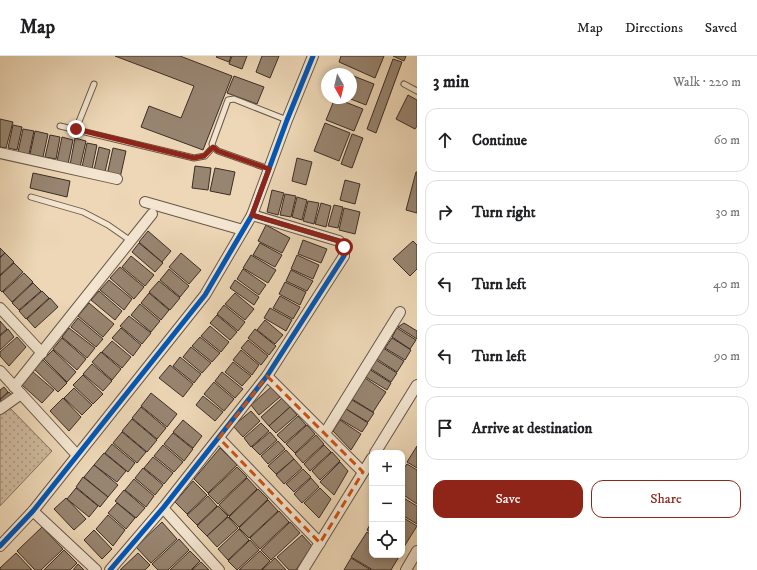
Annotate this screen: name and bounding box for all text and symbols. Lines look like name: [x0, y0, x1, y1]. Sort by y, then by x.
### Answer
text: Map: [20, 16, 55, 39]
text: Map: [577, 19, 603, 37]
text: Directions: [625, 19, 683, 37]
text: Saved: [705, 19, 737, 37]
north arrow: [321, 68, 357, 104]
text: 3 min: [433, 71, 469, 93]
text: Walk · 220 m: [673, 74, 741, 90]
route end: [67, 120, 85, 138]
icon: ahead: [434, 129, 456, 151]
text: Continue: [472, 131, 527, 150]
text: 60 m: [714, 132, 740, 148]
icon: right: [434, 201, 456, 223]
text: Turn right: [472, 203, 535, 222]
text: 30 m: [716, 204, 740, 220]
route start: [335, 238, 353, 256]
icon: left: [434, 273, 456, 295]
text: Turn left: [472, 275, 526, 294]
text: 40 m: [713, 276, 740, 292]
icon: left: [434, 345, 456, 367]
text: Turn left: [472, 347, 526, 366]
text: 90 m: [714, 348, 740, 364]
icon: arrive: [434, 417, 456, 439]
text: Arrive at destination: [472, 419, 592, 438]
map controls: [369, 450, 405, 558]
button: +: [369, 450, 405, 486]
button: Save: [433, 480, 583, 518]
button: Share: [591, 480, 741, 518]
button: −: [369, 486, 405, 522]
button: locate: [369, 522, 405, 558]

